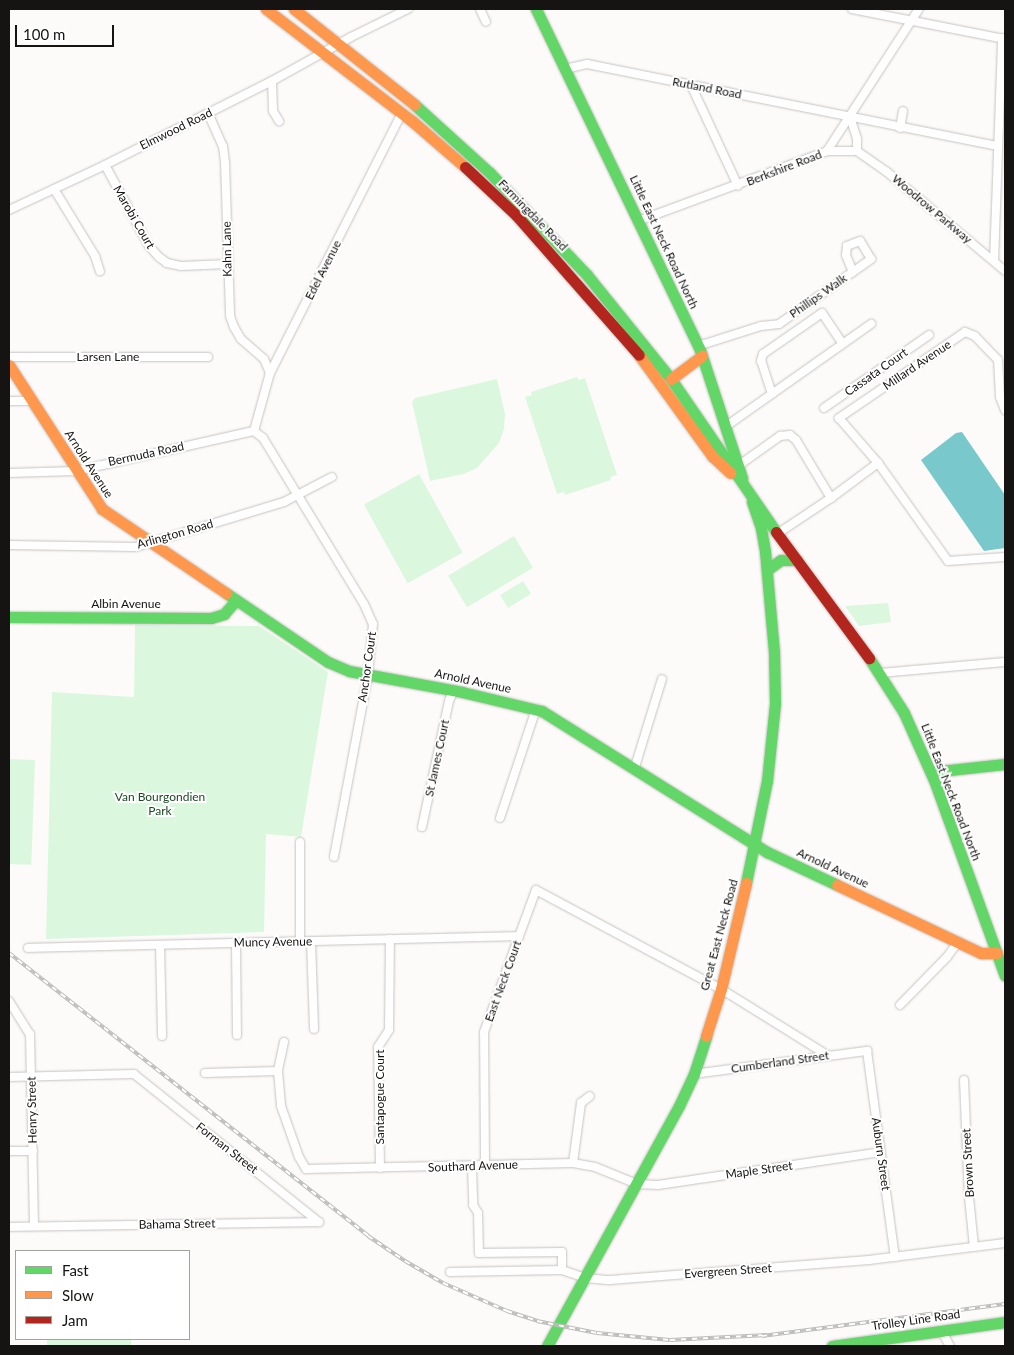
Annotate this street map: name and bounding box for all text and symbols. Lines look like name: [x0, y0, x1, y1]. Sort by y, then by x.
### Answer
scale bar: [18, 15, 116, 47]
text: 100 m: [23, 25, 65, 43]
street label: Rutland Road: [671, 74, 743, 102]
street label: Elmwood Road: [137, 105, 215, 153]
street label: Berkshire Road: [744, 147, 824, 189]
street label: Woodrow Parkway: [889, 171, 975, 247]
street label: Little East Neck Road North: [627, 173, 701, 311]
street label: Farmingdale Road: [495, 176, 571, 254]
street label: Marobi Court: [110, 183, 158, 251]
street label: Kahn Lane: [219, 221, 235, 277]
street label: Edel Avenue: [302, 238, 344, 302]
street label: Phillips Walk: [786, 271, 850, 321]
street label: Millard Avenue: [880, 337, 954, 393]
street label: Cassata Court: [842, 345, 910, 399]
street label: Larsen Lane: [77, 350, 139, 364]
street label: Arnold Avenue: [62, 427, 116, 501]
street label: Bermuda Road: [107, 439, 185, 469]
street label: Arlington Road: [135, 516, 215, 552]
street label: Albin Avenue: [91, 597, 161, 611]
street label: Anchor Court: [355, 631, 379, 703]
street label: Arnold Avenue: [433, 666, 513, 696]
street label: St James Court: [422, 718, 452, 798]
street label: Little East Neck Road North: [918, 721, 984, 863]
park label: Van Bourgondien Park: [115, 790, 205, 818]
street label: Arnold Avenue: [794, 845, 872, 891]
street label: Great East Neck Road: [697, 878, 741, 992]
street label: Muncy Avenue: [233, 934, 313, 950]
street label: East Neck Court: [482, 938, 524, 1024]
street label: Cumberland Street: [730, 1048, 830, 1076]
street label: Santapogue Court: [373, 1049, 387, 1145]
street label: Henry Street: [24, 1076, 40, 1144]
street label: Auburn Street: [869, 1116, 893, 1192]
street label: Forman Street: [193, 1119, 261, 1177]
street label: Brown Street: [959, 1128, 977, 1198]
street label: Southard Avenue: [427, 1157, 519, 1175]
street label: Maple Street: [725, 1158, 793, 1182]
street label: Bahama Street: [138, 1216, 216, 1232]
legend: [15, 1250, 190, 1340]
text: Fast: [62, 1261, 89, 1279]
street label: Evergreen Street: [684, 1261, 772, 1281]
text: Slow: [62, 1286, 94, 1304]
street label: Trolley Line Road: [871, 1307, 961, 1333]
text: Jam: [62, 1311, 88, 1329]

